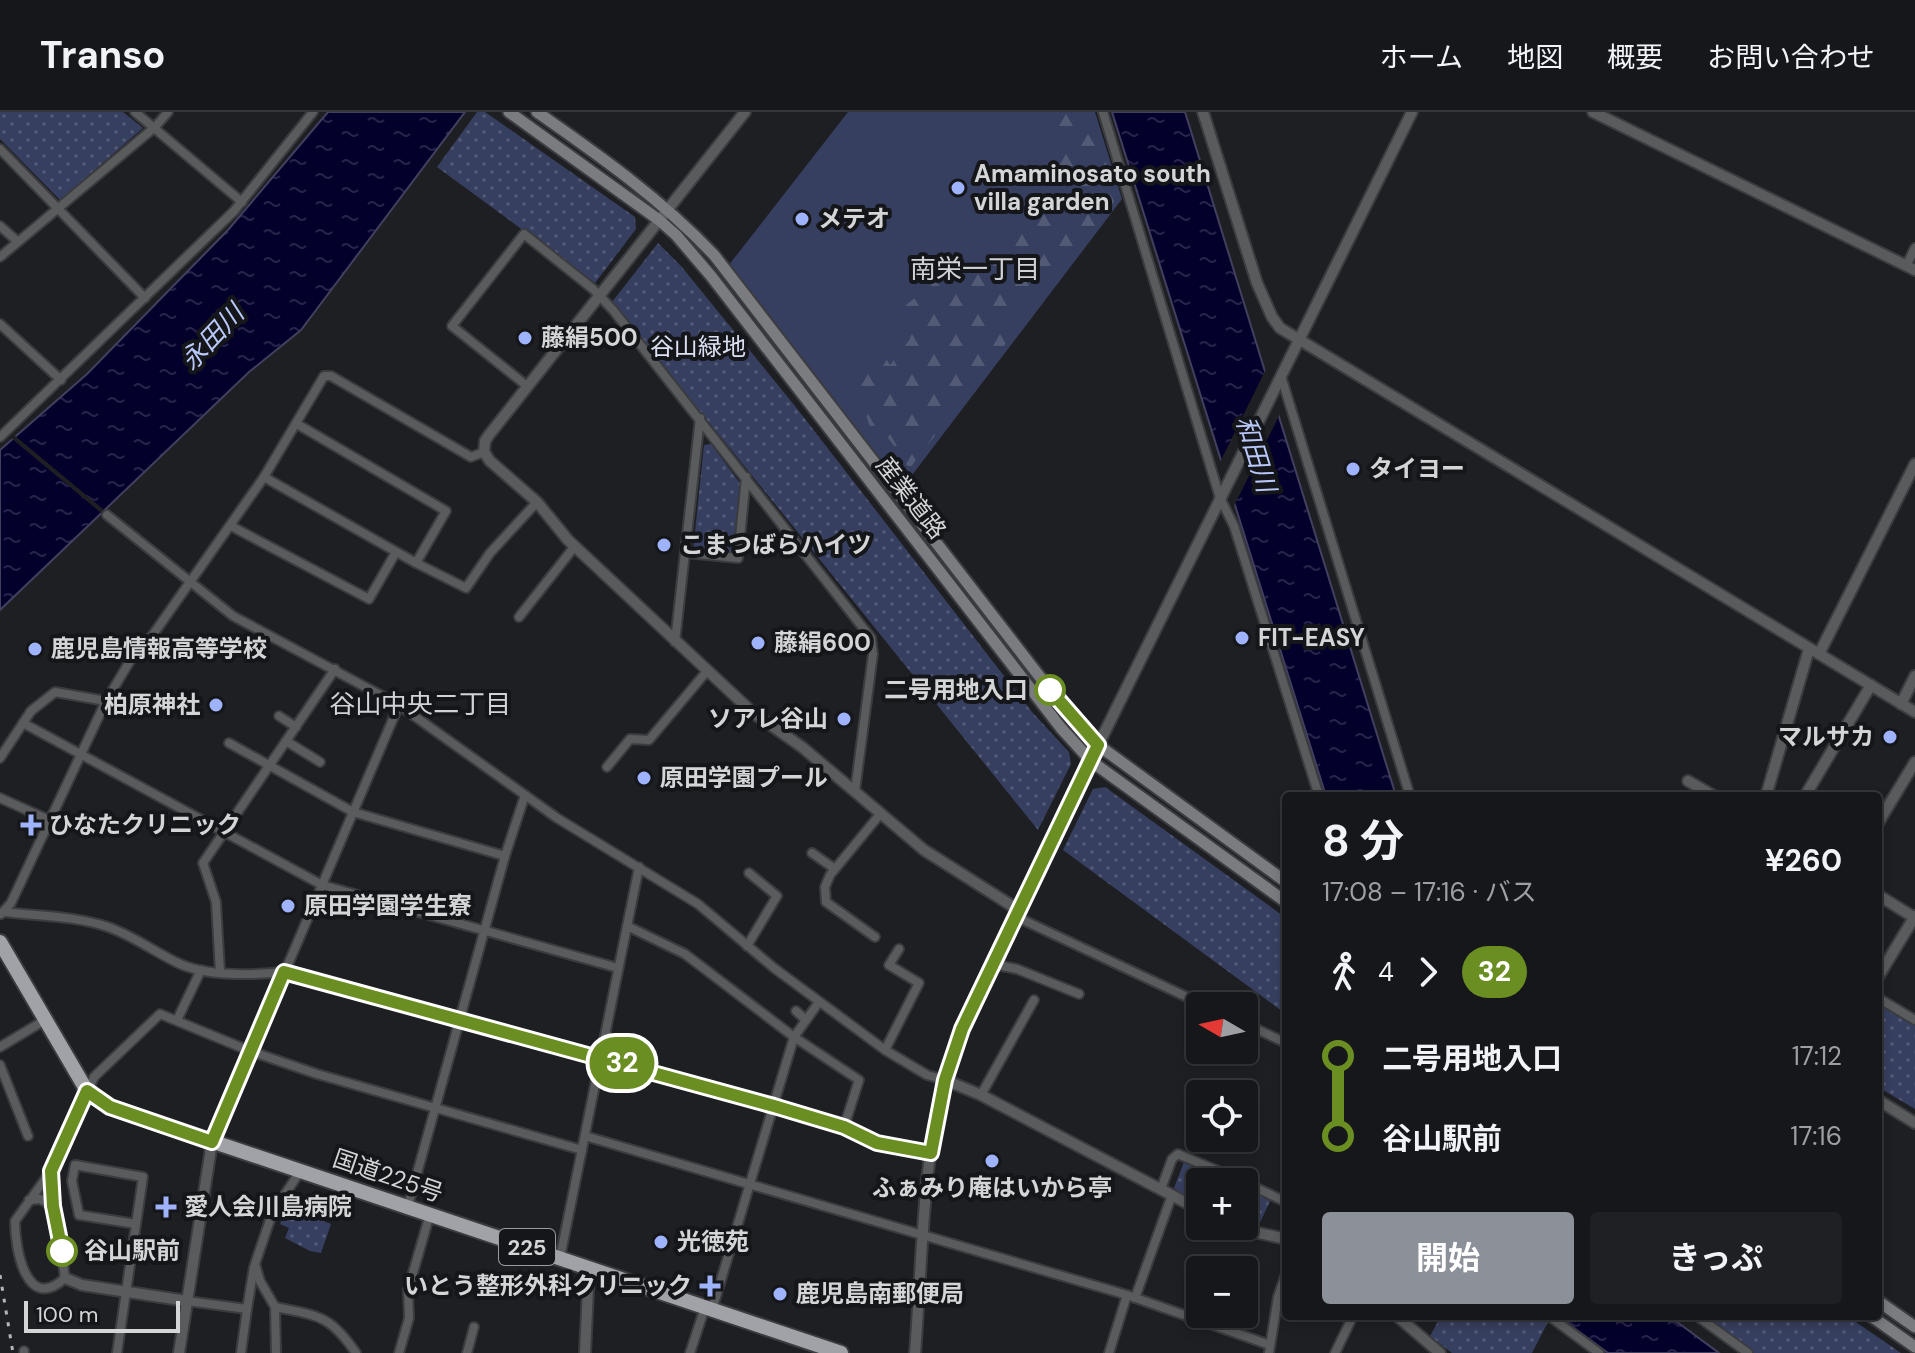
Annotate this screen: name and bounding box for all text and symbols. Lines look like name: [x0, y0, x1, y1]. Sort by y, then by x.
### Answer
text: Transo: [40, 30, 166, 80]
text: ホーム: [1380, 39, 1463, 76]
text: 地図: [1507, 39, 1563, 76]
text: 概要: [1607, 39, 1663, 76]
text: お問い合わせ: [1707, 39, 1875, 76]
place label: Amaminosato south villa garden: [974, 158, 1211, 217]
marker: Amaminosato south villa garden: [949, 179, 967, 197]
place label: メテオ: [818, 203, 890, 234]
marker: メテオ: [793, 210, 811, 228]
district label: 南栄一丁目: [910, 252, 1040, 286]
water label: 永田川: [173, 295, 253, 377]
place label: 藤絹500: [541, 322, 638, 353]
marker: 藤絹500: [516, 329, 534, 347]
park label: 谷山緑地: [650, 331, 746, 362]
water label: 和田川: [1228, 412, 1285, 499]
street label: 産業道路: [870, 450, 953, 545]
place label: タイヨー: [1369, 453, 1465, 484]
marker: タイヨー: [1344, 460, 1362, 478]
place label: こまつばらハイツ: [680, 529, 872, 560]
marker: こまつばらハイツ: [655, 536, 673, 554]
place label: FIT-EASY: [1258, 622, 1365, 653]
place label: 藤絹600: [774, 627, 871, 658]
marker: FIT-EASY: [1233, 629, 1251, 647]
place label: 鹿児島情報高等学校: [51, 633, 267, 664]
marker: 藤絹600: [749, 634, 767, 652]
marker: 鹿児島情報高等学校: [26, 640, 44, 658]
place label: 二号用地入口: [884, 674, 1028, 705]
marker: 二号用地入口: [1035, 675, 1065, 705]
district label: 谷山中央二丁目: [329, 687, 511, 721]
place label: 柏原神社: [104, 689, 200, 720]
marker: 柏原神社: [207, 696, 225, 714]
place label: ソアレ谷山: [708, 703, 828, 734]
marker: ソアレ谷山: [835, 710, 853, 728]
place label: マルサカ: [1778, 721, 1874, 752]
marker: マルサカ: [1881, 728, 1899, 746]
place label: 原田学園プール: [660, 762, 828, 793]
marker: 原田学園プール: [635, 769, 653, 787]
place label: ひなたクリニック: [49, 809, 241, 840]
text: 8 分: [1322, 812, 1404, 870]
marker: ひなたクリニック: [20, 814, 42, 836]
text: ¥260: [1765, 841, 1842, 880]
text: 17:08 – 17:16 · バス: [1322, 875, 1537, 909]
place label: 原田学園学生寮: [304, 890, 472, 921]
marker: 原田学園学生寮: [279, 897, 297, 915]
icon: walk: [1322, 950, 1366, 994]
icon: forward: [1406, 950, 1450, 994]
text: 32: [1478, 953, 1511, 990]
text: 4: [1378, 955, 1394, 989]
north arrow: [1186, 992, 1258, 1064]
map controls: [1186, 992, 1258, 1328]
line badge: 32: [586, 1037, 658, 1089]
text: 二号用地入口: [1382, 1039, 1562, 1078]
text: 17:12: [1792, 1039, 1842, 1073]
text: 32: [605, 1044, 639, 1081]
button: locate: [1186, 1080, 1258, 1152]
text: 谷山駅前: [1382, 1119, 1502, 1158]
text: 17:16: [1790, 1119, 1842, 1153]
street label: 国道225号: [329, 1142, 447, 1209]
marker: ふぁみり庵はいから亭: [983, 1152, 1001, 1170]
button: +: [1186, 1168, 1258, 1240]
place label: ふぁみり庵はいから亭: [872, 1172, 1112, 1203]
place label: 愛人会川島病院: [184, 1191, 352, 1222]
marker: 愛人会川島病院: [155, 1196, 177, 1218]
button: 開始: [1322, 1212, 1574, 1304]
button: きっぷ: [1590, 1212, 1842, 1304]
place label: 光徳苑: [677, 1226, 749, 1257]
road number: 225: [499, 1229, 555, 1265]
marker: 光徳苑: [652, 1233, 670, 1251]
place label: 谷山駅前: [84, 1235, 180, 1266]
marker: 谷山駅前: [47, 1236, 77, 1266]
button: −: [1186, 1256, 1258, 1328]
place label: いとう整形外科クリニック: [404, 1270, 692, 1301]
marker: いとう整形外科クリニック: [699, 1275, 721, 1297]
place label: 鹿児島南郵便局: [796, 1278, 964, 1309]
marker: 鹿児島南郵便局: [771, 1285, 789, 1303]
scale bar: [24, 1297, 180, 1333]
text: 100 m: [36, 1300, 98, 1329]

